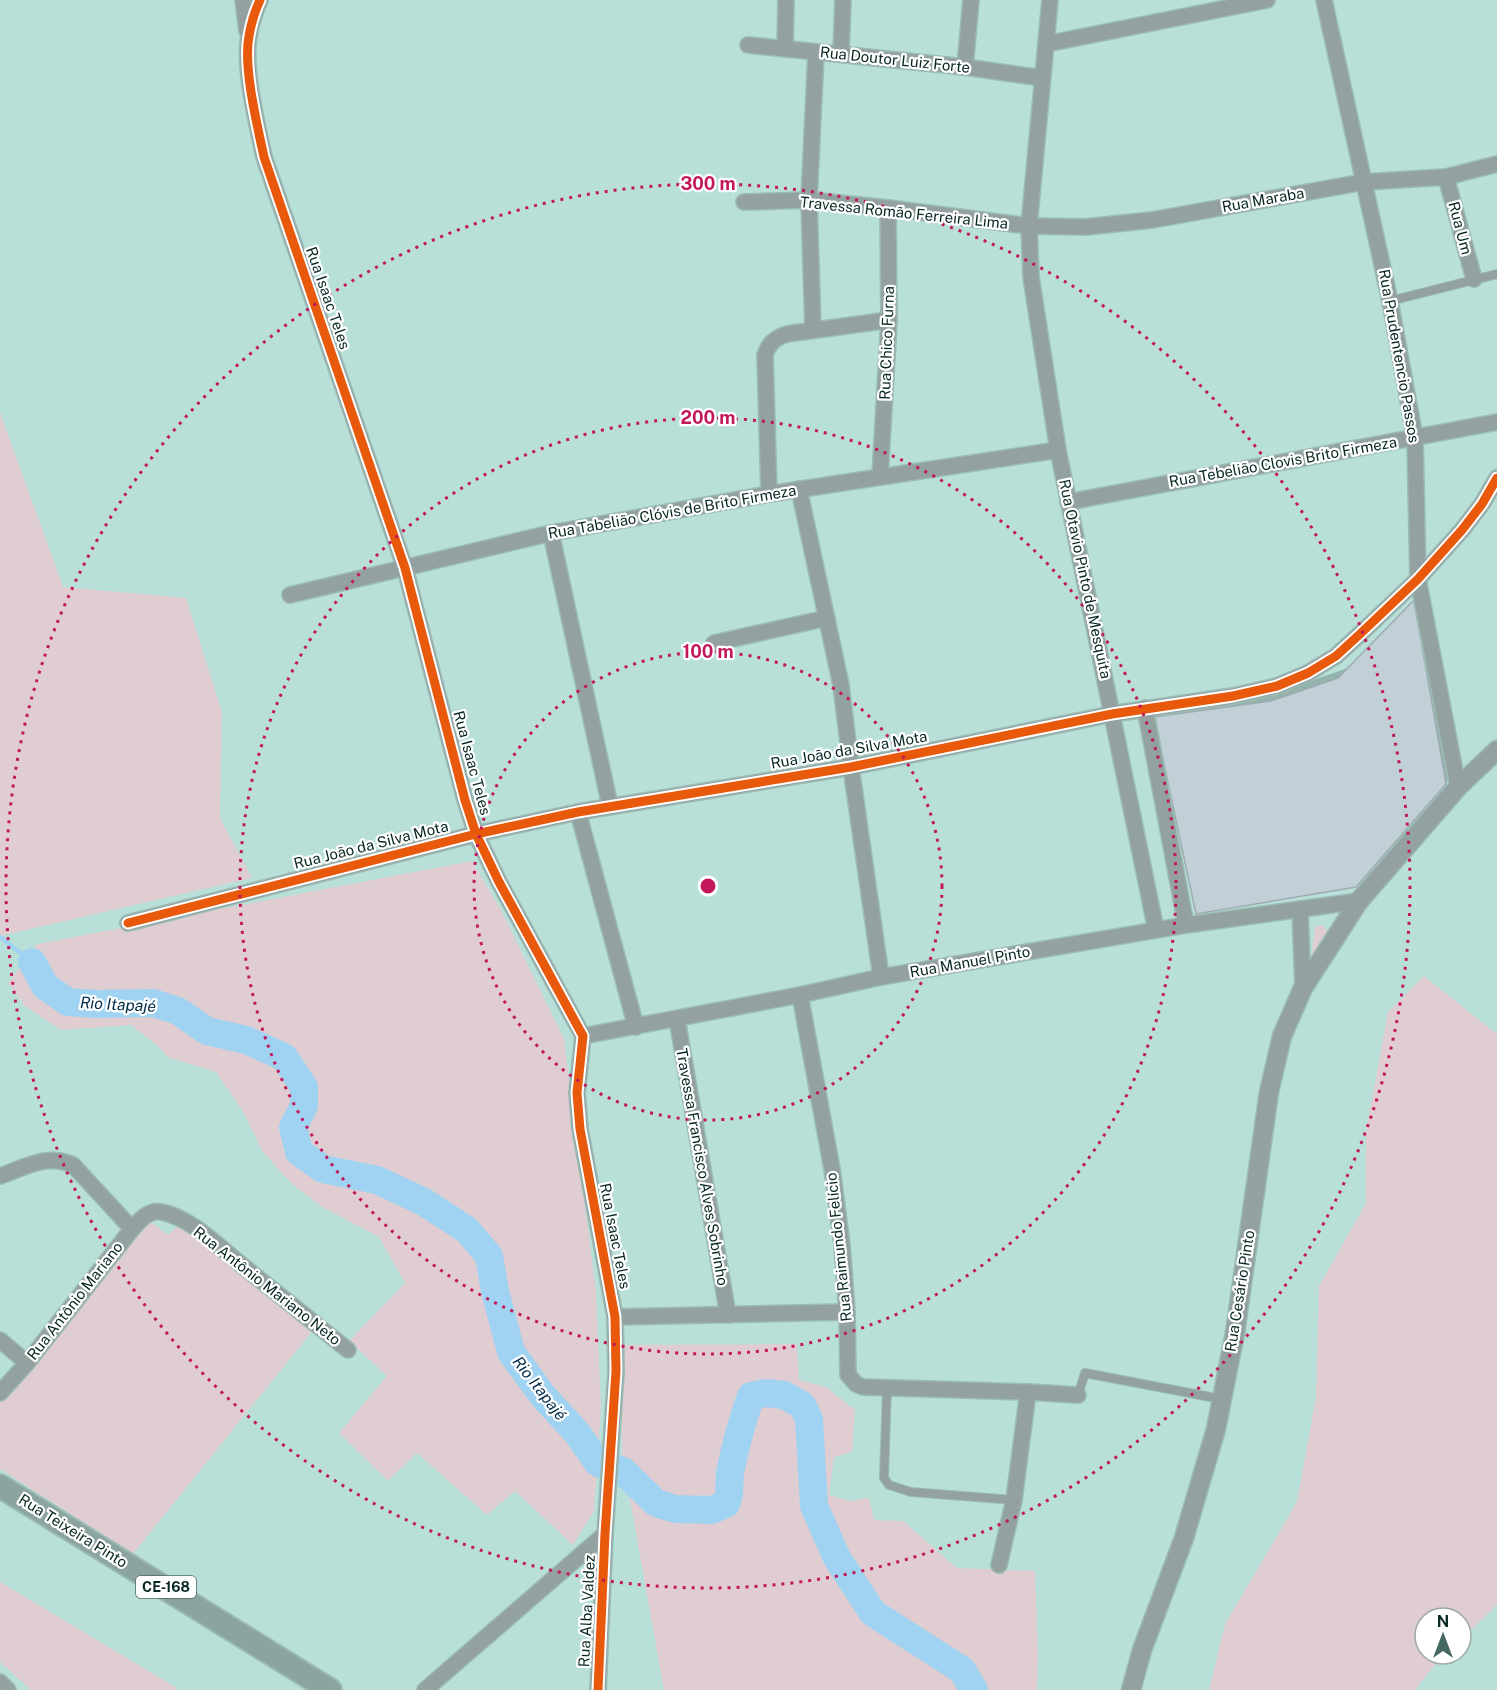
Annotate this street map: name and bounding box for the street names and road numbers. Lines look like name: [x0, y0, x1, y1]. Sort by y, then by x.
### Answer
street label: Rua Doutor Luiz Forte: [819, 43, 971, 76]
street label: Rua Maraba: [1220, 184, 1305, 215]
street label: Travessa Romão Ferreira Lima: [799, 193, 1009, 232]
street label: Rua Um: [1445, 200, 1476, 256]
street label: Rua Isaac Teles: [303, 244, 354, 351]
street label: Rua Prudentencio Passos: [1376, 268, 1423, 444]
street label: Rua Chico Furna: [876, 286, 897, 400]
street label: Rua Tebelião Clovis Brito Firmeza: [1168, 433, 1398, 490]
street label: Rua Otavio Pinto de Mesquita: [1056, 478, 1115, 680]
street label: Rua Tabelião Clóvis de Brito Firmeza: [546, 481, 797, 542]
street label: Rua Isaac Teles: [450, 709, 495, 817]
street label: Rua João da Silva Mota: [769, 727, 929, 772]
street label: Rua João da Silva Mota: [292, 817, 450, 872]
street label: Rua Manuel Pinto: [908, 943, 1031, 980]
street label: Travessa Francisco Alves Sobrinho: [673, 1047, 732, 1287]
street label: Rua Raimundo Felício: [822, 1172, 855, 1322]
street label: Rua Isaac Teles: [597, 1182, 634, 1290]
street label: Rua Antônio Mariano Neto: [190, 1223, 344, 1348]
street label: Rua Cesário Pinto: [1222, 1229, 1258, 1353]
street label: Rua Antônio Mariano: [23, 1238, 126, 1363]
street label: Rua Teixeira Pinto: [16, 1490, 131, 1571]
street label: Rua Alba Valdez: [575, 1554, 598, 1668]
road number: CE-168: [136, 1576, 196, 1598]

